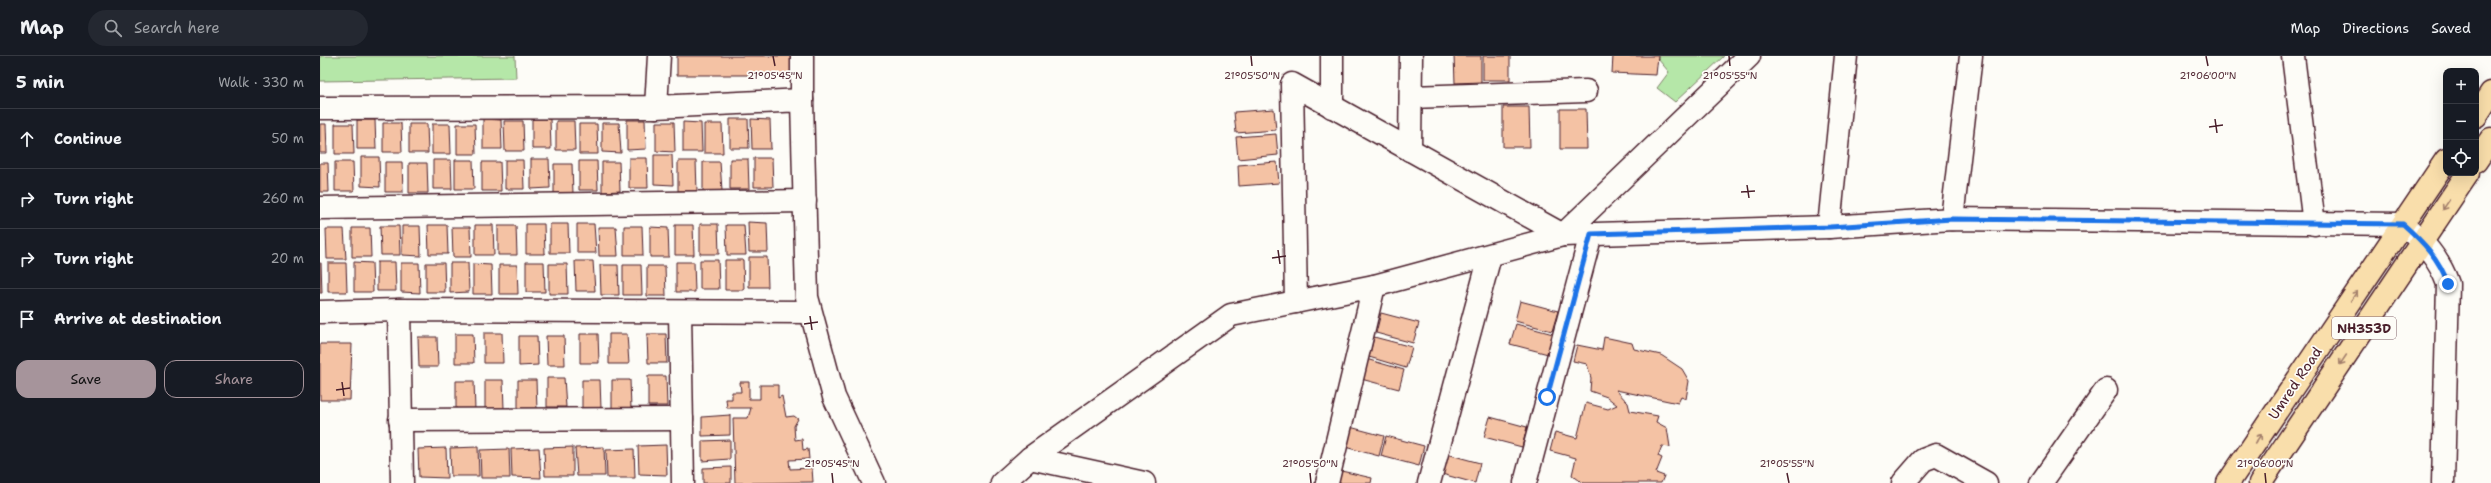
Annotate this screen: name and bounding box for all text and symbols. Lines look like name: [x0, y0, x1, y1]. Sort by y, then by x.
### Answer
search box: [88, 10, 368, 46]
text: Map: [20, 15, 64, 40]
icon: search: [102, 17, 124, 39]
text: Search here: [134, 18, 220, 38]
text: Map: [2291, 19, 2321, 37]
text: Directions: [2343, 19, 2409, 37]
text: Saved: [2431, 19, 2471, 37]
map controls: [2443, 68, 2479, 176]
button: +: [2443, 68, 2479, 104]
text: 21°05'45"N: [747, 69, 803, 82]
text: 21°05'50"N: [1224, 69, 1280, 82]
text: 21°05'55"N: [1703, 69, 1757, 82]
text: 21°06'00"N: [2180, 69, 2236, 82]
text: 5 min: [16, 71, 64, 93]
text: Walk · 330 m: [218, 74, 304, 91]
button: −: [2443, 104, 2479, 140]
icon: ahead: [16, 128, 38, 150]
text: Continue: [54, 129, 122, 149]
text: 50 m: [271, 130, 304, 147]
button: locate: [2443, 140, 2479, 176]
icon: right: [16, 188, 38, 210]
text: Turn right: [54, 189, 134, 209]
text: 260 m: [262, 190, 304, 207]
one-way arrow: [2442, 200, 2450, 211]
icon: right: [16, 248, 38, 270]
text: Turn right: [54, 249, 134, 269]
text: 20 m: [271, 250, 304, 267]
route end: [2439, 275, 2457, 293]
one-way arrow: [2350, 291, 2358, 302]
icon: arrive: [16, 308, 38, 330]
text: Arrive at destination: [54, 309, 222, 329]
road number: NH353D: [2332, 317, 2396, 339]
street label: Umred Road: [2264, 343, 2326, 423]
one-way arrow: [2339, 354, 2347, 365]
button: Save: [16, 360, 156, 398]
button: Share: [164, 360, 304, 398]
route start: [1538, 388, 1556, 406]
one-way arrow: [2254, 434, 2262, 445]
text: 21°05'45"N: [804, 457, 860, 470]
text: 21°05'50"N: [1282, 457, 1338, 470]
text: 21°05'55"N: [1760, 457, 1814, 470]
text: 21°06'00"N: [2237, 457, 2293, 470]

